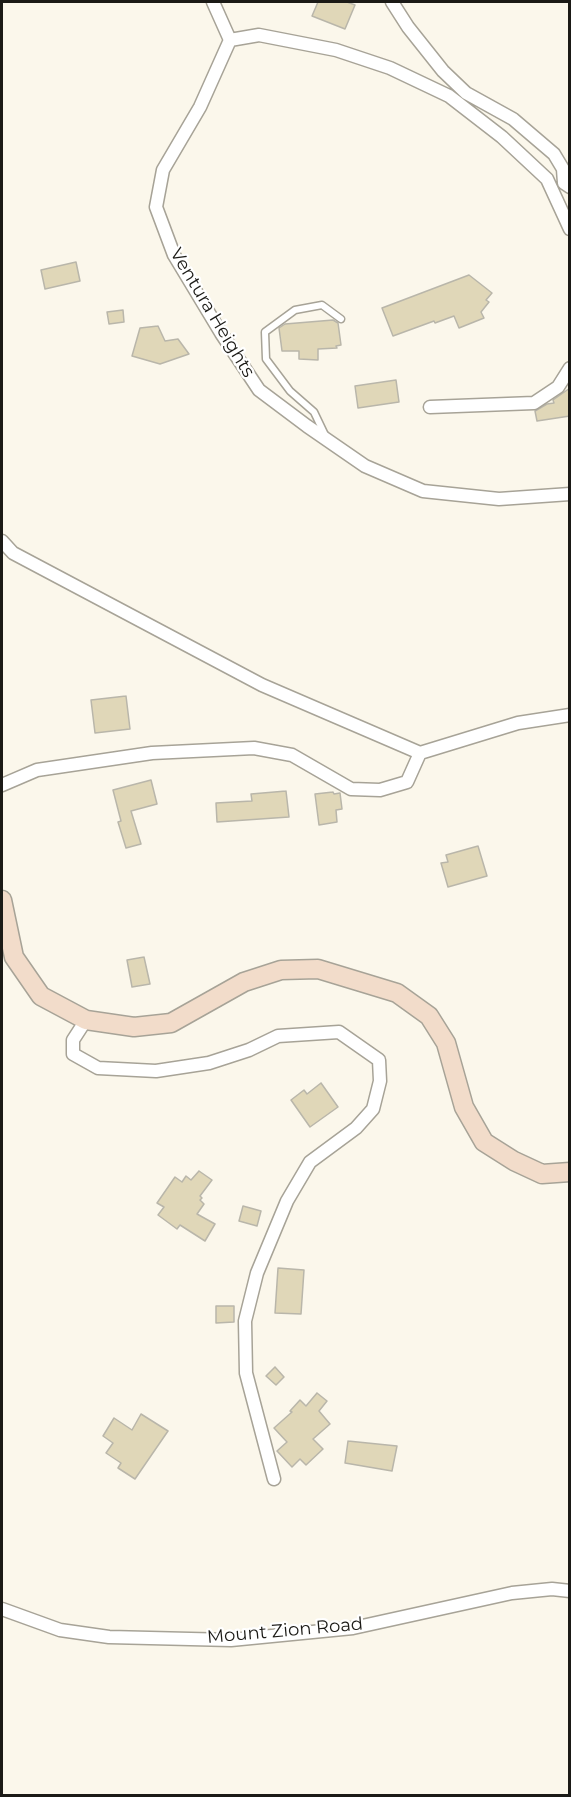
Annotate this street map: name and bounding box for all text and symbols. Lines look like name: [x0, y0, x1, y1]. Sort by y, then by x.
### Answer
street label: Ventura Heights: [165, 245, 259, 381]
street label: Mount Zion Road: [206, 1613, 364, 1649]

